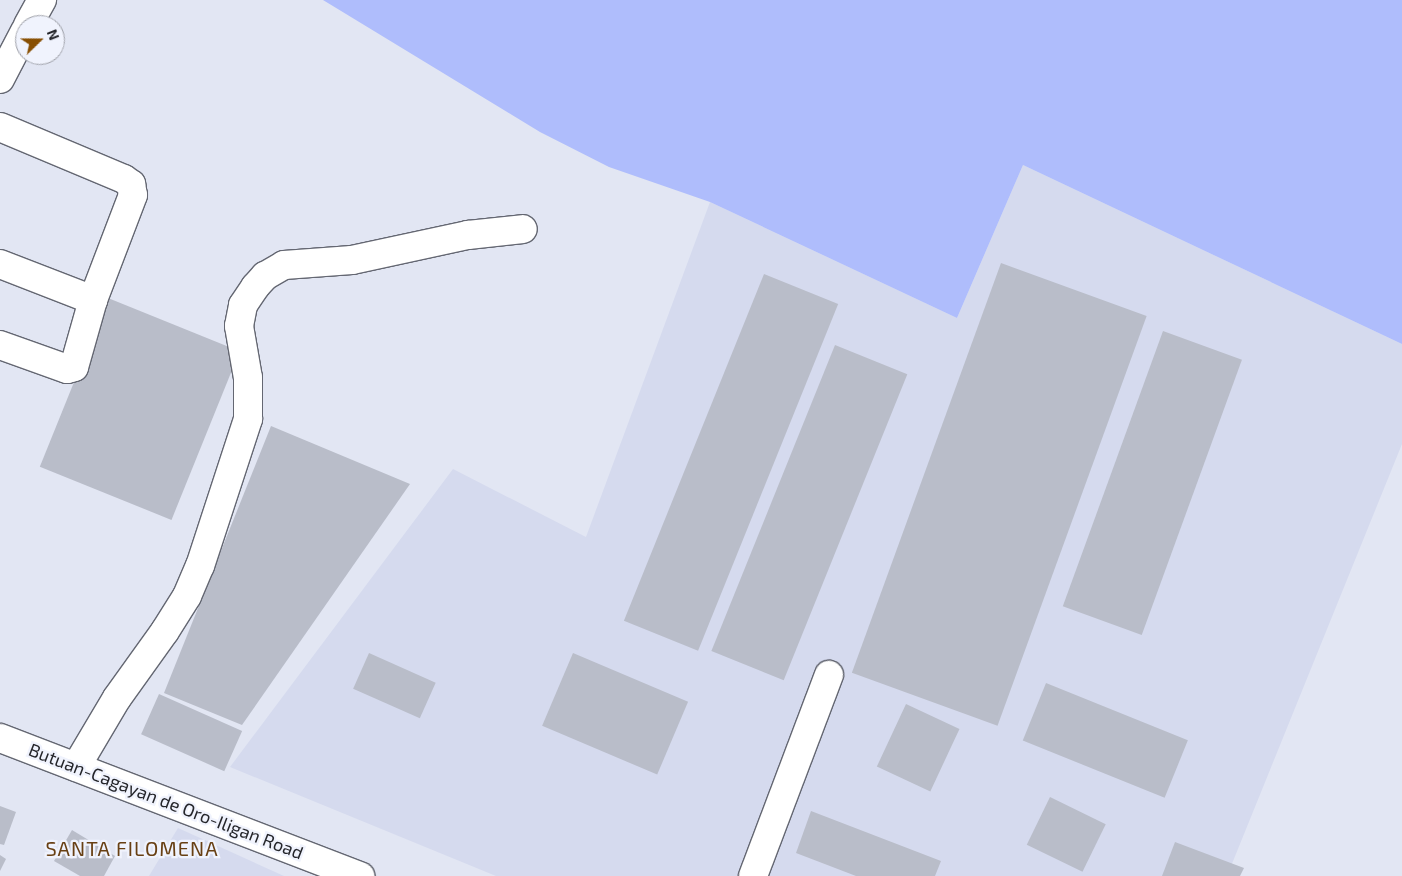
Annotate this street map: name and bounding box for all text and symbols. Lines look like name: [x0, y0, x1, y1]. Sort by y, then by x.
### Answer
north arrow: [15, 15, 65, 65]
text: N: [44, 27, 63, 42]
street label: Butuan-Cagayan de Oro-Iligan Road: [26, 739, 306, 863]
district label: SANTA FILOMENA: [43, 836, 221, 860]

